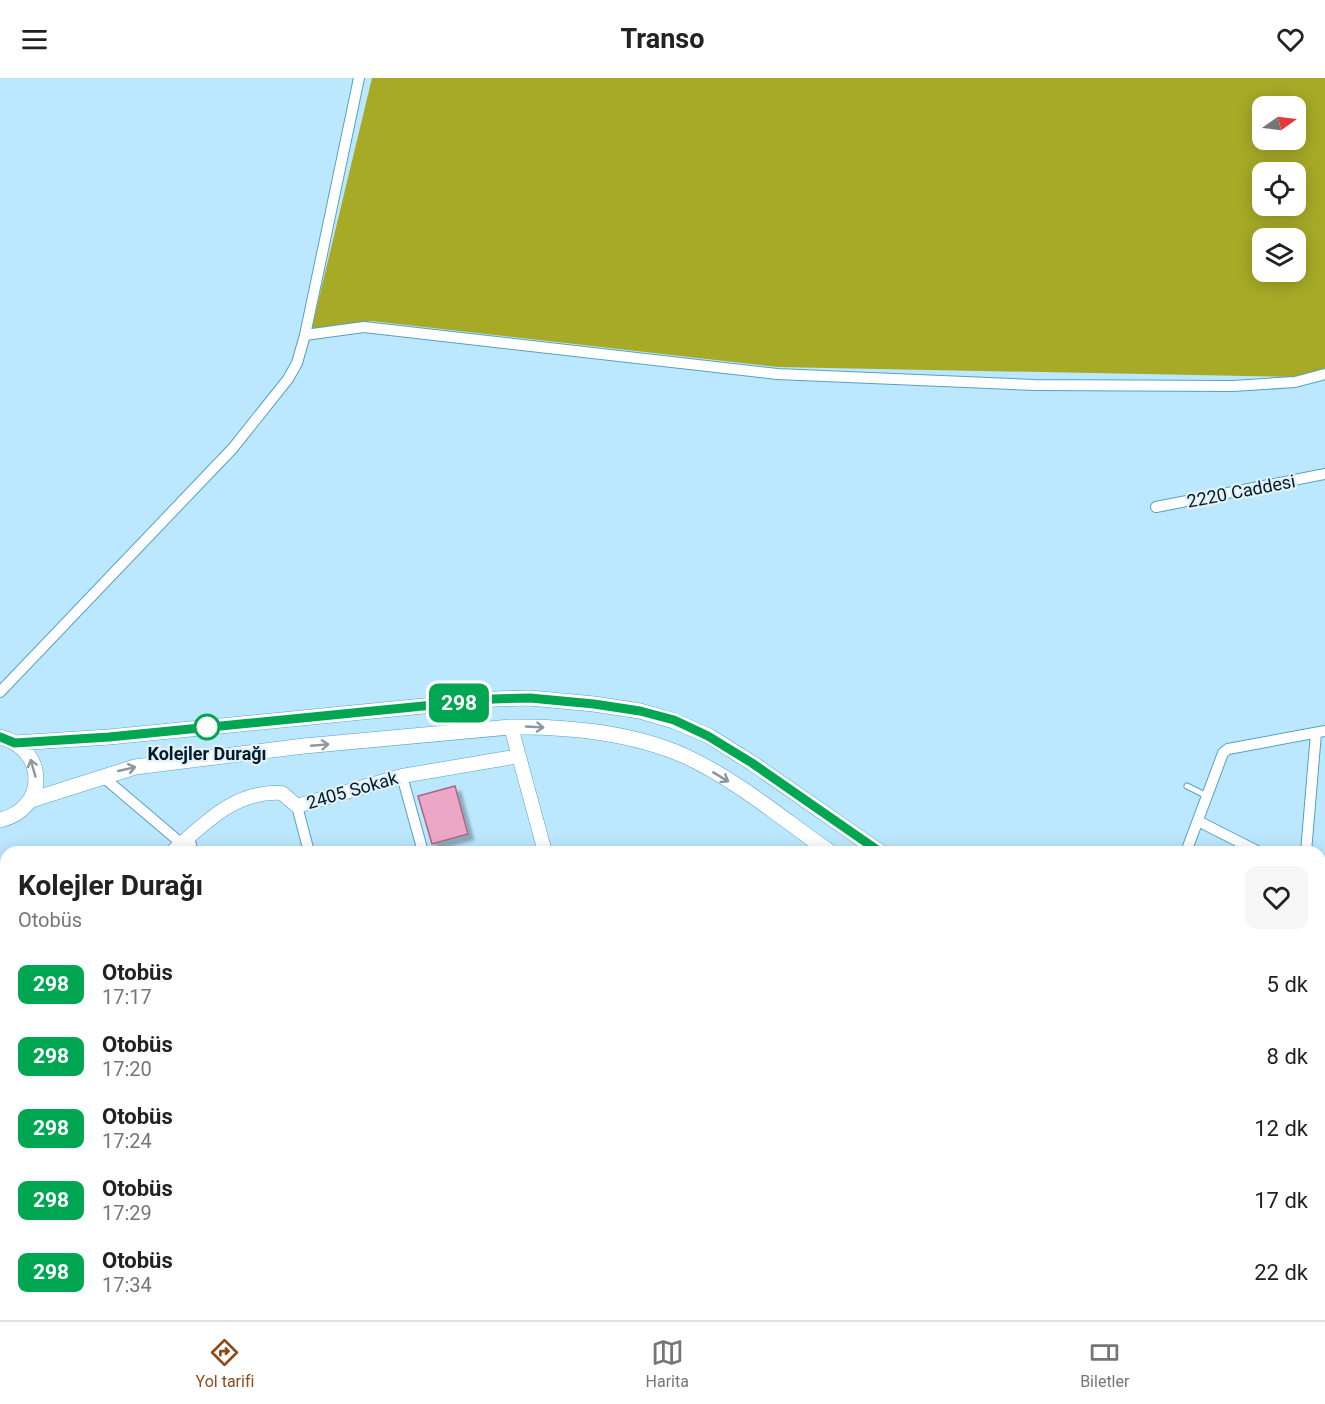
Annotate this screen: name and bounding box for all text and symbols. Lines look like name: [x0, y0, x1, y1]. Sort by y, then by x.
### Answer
icon: menu: [18, 23, 51, 56]
text: Transo: [621, 23, 704, 55]
icon: heart: [1274, 23, 1307, 56]
north arrow: [1252, 96, 1306, 150]
map controls: [1252, 96, 1306, 282]
button: locate: [1252, 162, 1306, 216]
button: layers: [1252, 228, 1306, 282]
street label: 2220 Caddesi: [1185, 470, 1297, 512]
line badge: 298: [424, 684, 494, 722]
text: 298: [441, 691, 477, 715]
marker: Kolejler Durağı: [194, 714, 220, 740]
one-way arrow: [525, 722, 545, 733]
one-way arrow: [310, 739, 329, 750]
place label: Kolejler Durağı: [148, 743, 267, 764]
one-way arrow: [27, 759, 38, 778]
one-way arrow: [117, 763, 136, 775]
street label: 2405 Sokak: [304, 767, 401, 813]
one-way arrow: [712, 771, 729, 783]
button: heart: [1245, 866, 1308, 929]
text: Kolejler Durağı: [18, 869, 203, 902]
text: Otobüs: [18, 908, 82, 932]
text: Otobüs: [102, 960, 173, 985]
text: 298: [33, 972, 69, 996]
text: 5 dk: [1267, 972, 1308, 997]
text: 17:17: [102, 985, 152, 1009]
text: Otobüs: [102, 1032, 173, 1057]
text: 298: [33, 1044, 69, 1068]
text: 8 dk: [1267, 1044, 1308, 1069]
text: 17:20: [102, 1057, 152, 1081]
text: Otobüs: [102, 1104, 173, 1129]
text: 298: [33, 1116, 69, 1140]
text: 12 dk: [1254, 1116, 1308, 1141]
text: 17:24: [102, 1129, 152, 1153]
text: Otobüs: [102, 1176, 173, 1201]
text: 298: [33, 1188, 69, 1212]
text: 17 dk: [1254, 1188, 1308, 1213]
text: 17:29: [102, 1201, 152, 1225]
text: Otobüs: [102, 1248, 173, 1273]
text: 298: [33, 1260, 69, 1284]
text: 22 dk: [1254, 1260, 1308, 1285]
text: 17:34: [102, 1273, 152, 1297]
tab: Yol tarifi: [196, 1336, 254, 1391]
tab: Harita: [646, 1336, 689, 1391]
tab: Biletler: [1080, 1336, 1129, 1391]

